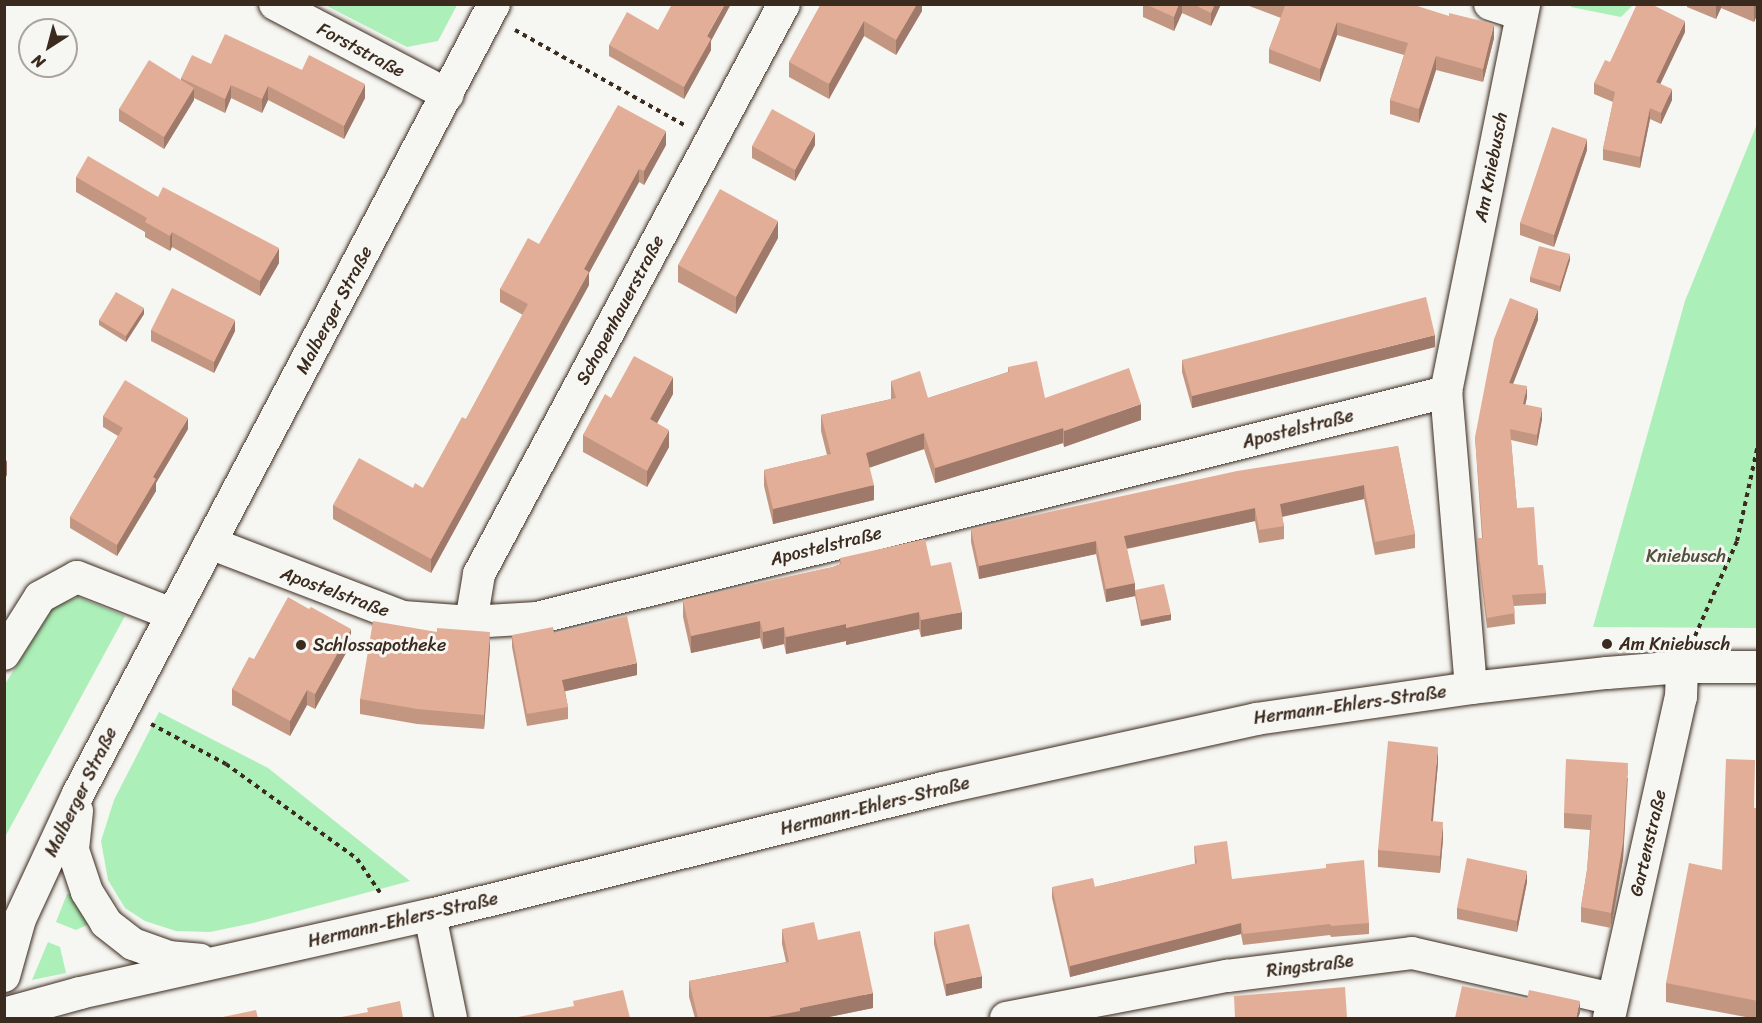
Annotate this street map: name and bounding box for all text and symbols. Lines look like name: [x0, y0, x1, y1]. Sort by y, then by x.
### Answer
north arrow: [18, 18, 78, 78]
street label: Forststraße: [314, 18, 408, 82]
text: N: [25, 46, 51, 76]
street label: Am Kniebusch: [1470, 111, 1512, 223]
street label: Schopenhauerstraße: [571, 232, 669, 388]
street label: Malberger Straße: [291, 242, 377, 378]
street label: Apostelstraße: [1240, 405, 1356, 453]
street label: Apostelstraße: [768, 522, 884, 570]
park label: Kniebusch: [1646, 545, 1726, 567]
street label: Apostelstraße: [278, 562, 392, 622]
place label: Am Kniebusch: [1619, 633, 1729, 655]
place label: Schlossapotheke: [313, 634, 446, 656]
marker: Am Kniebusch: [1600, 637, 1614, 651]
marker: Schlossapotheke: [294, 638, 308, 652]
street label: Hermann-Ehlers-Straße: [1252, 681, 1448, 729]
street label: Malberger Straße: [40, 723, 122, 861]
street label: Hermann-Ehlers-Straße: [778, 772, 972, 840]
street label: Gartenstraße: [1625, 788, 1671, 898]
street label: Hermann-Ehlers-Straße: [306, 888, 500, 952]
street label: Ringstraße: [1265, 950, 1355, 982]

